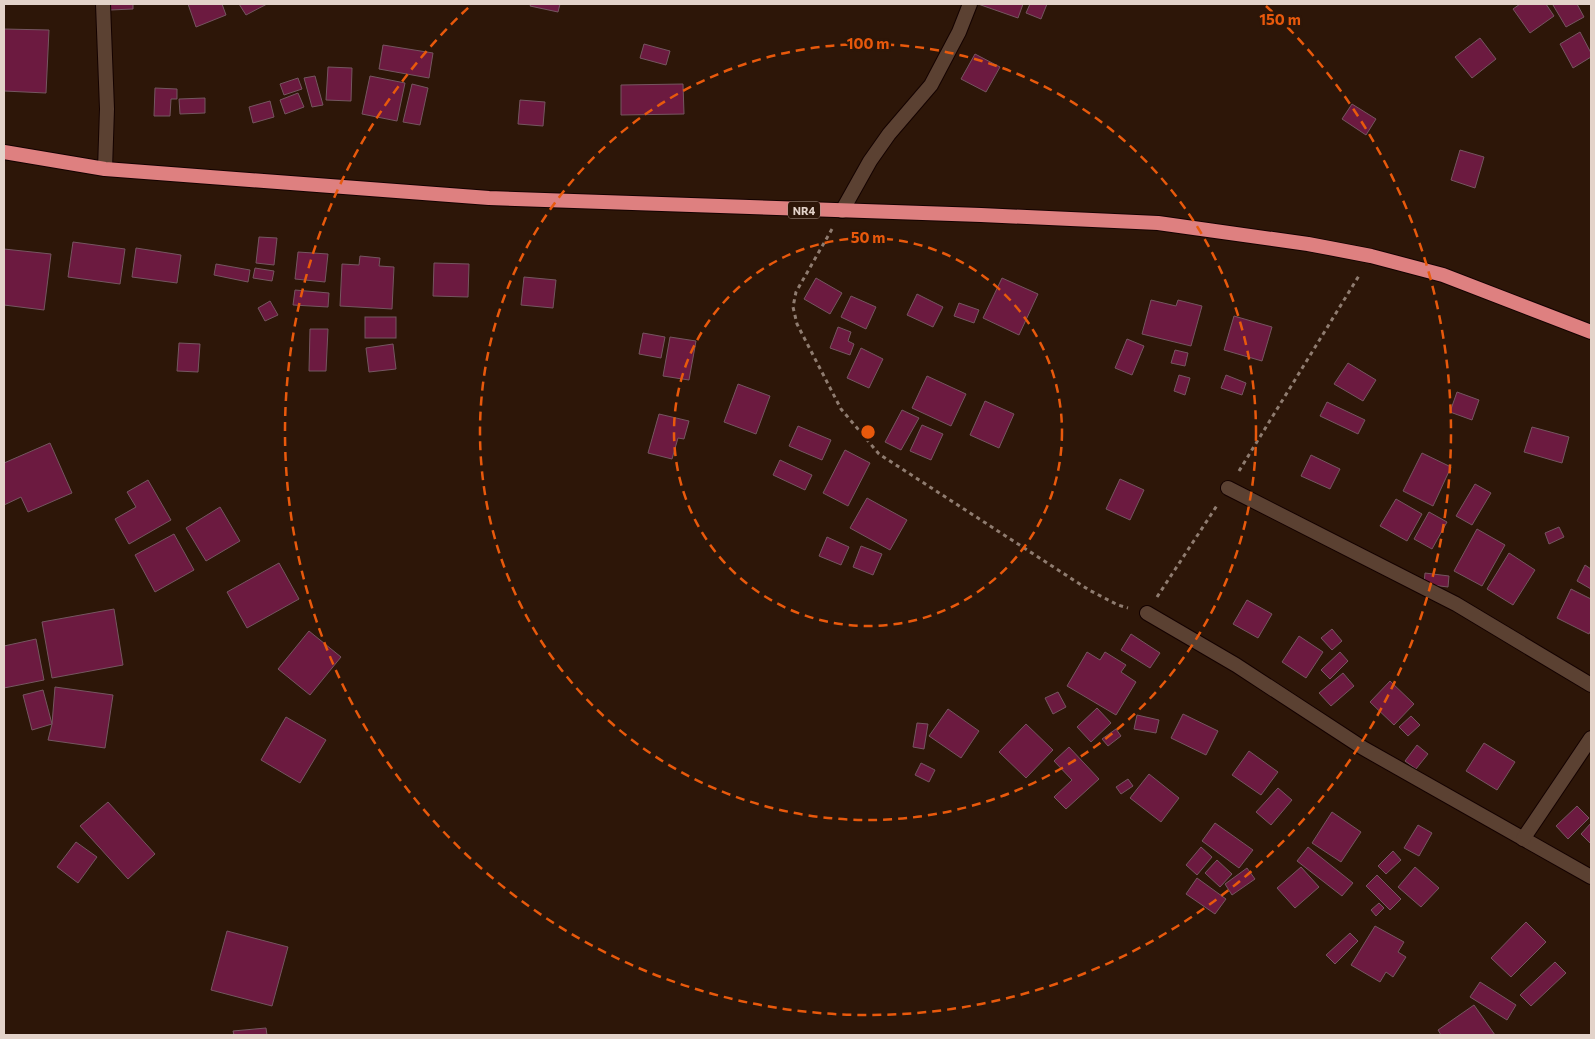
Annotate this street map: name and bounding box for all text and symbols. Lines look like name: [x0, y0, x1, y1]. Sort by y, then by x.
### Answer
text: 150 m: [1259, 10, 1301, 28]
text: 100 m: [847, 34, 889, 52]
road number: NR4: [788, 202, 820, 218]
text: 50 m: [851, 228, 885, 246]
centre of rings: [859, 423, 877, 441]

